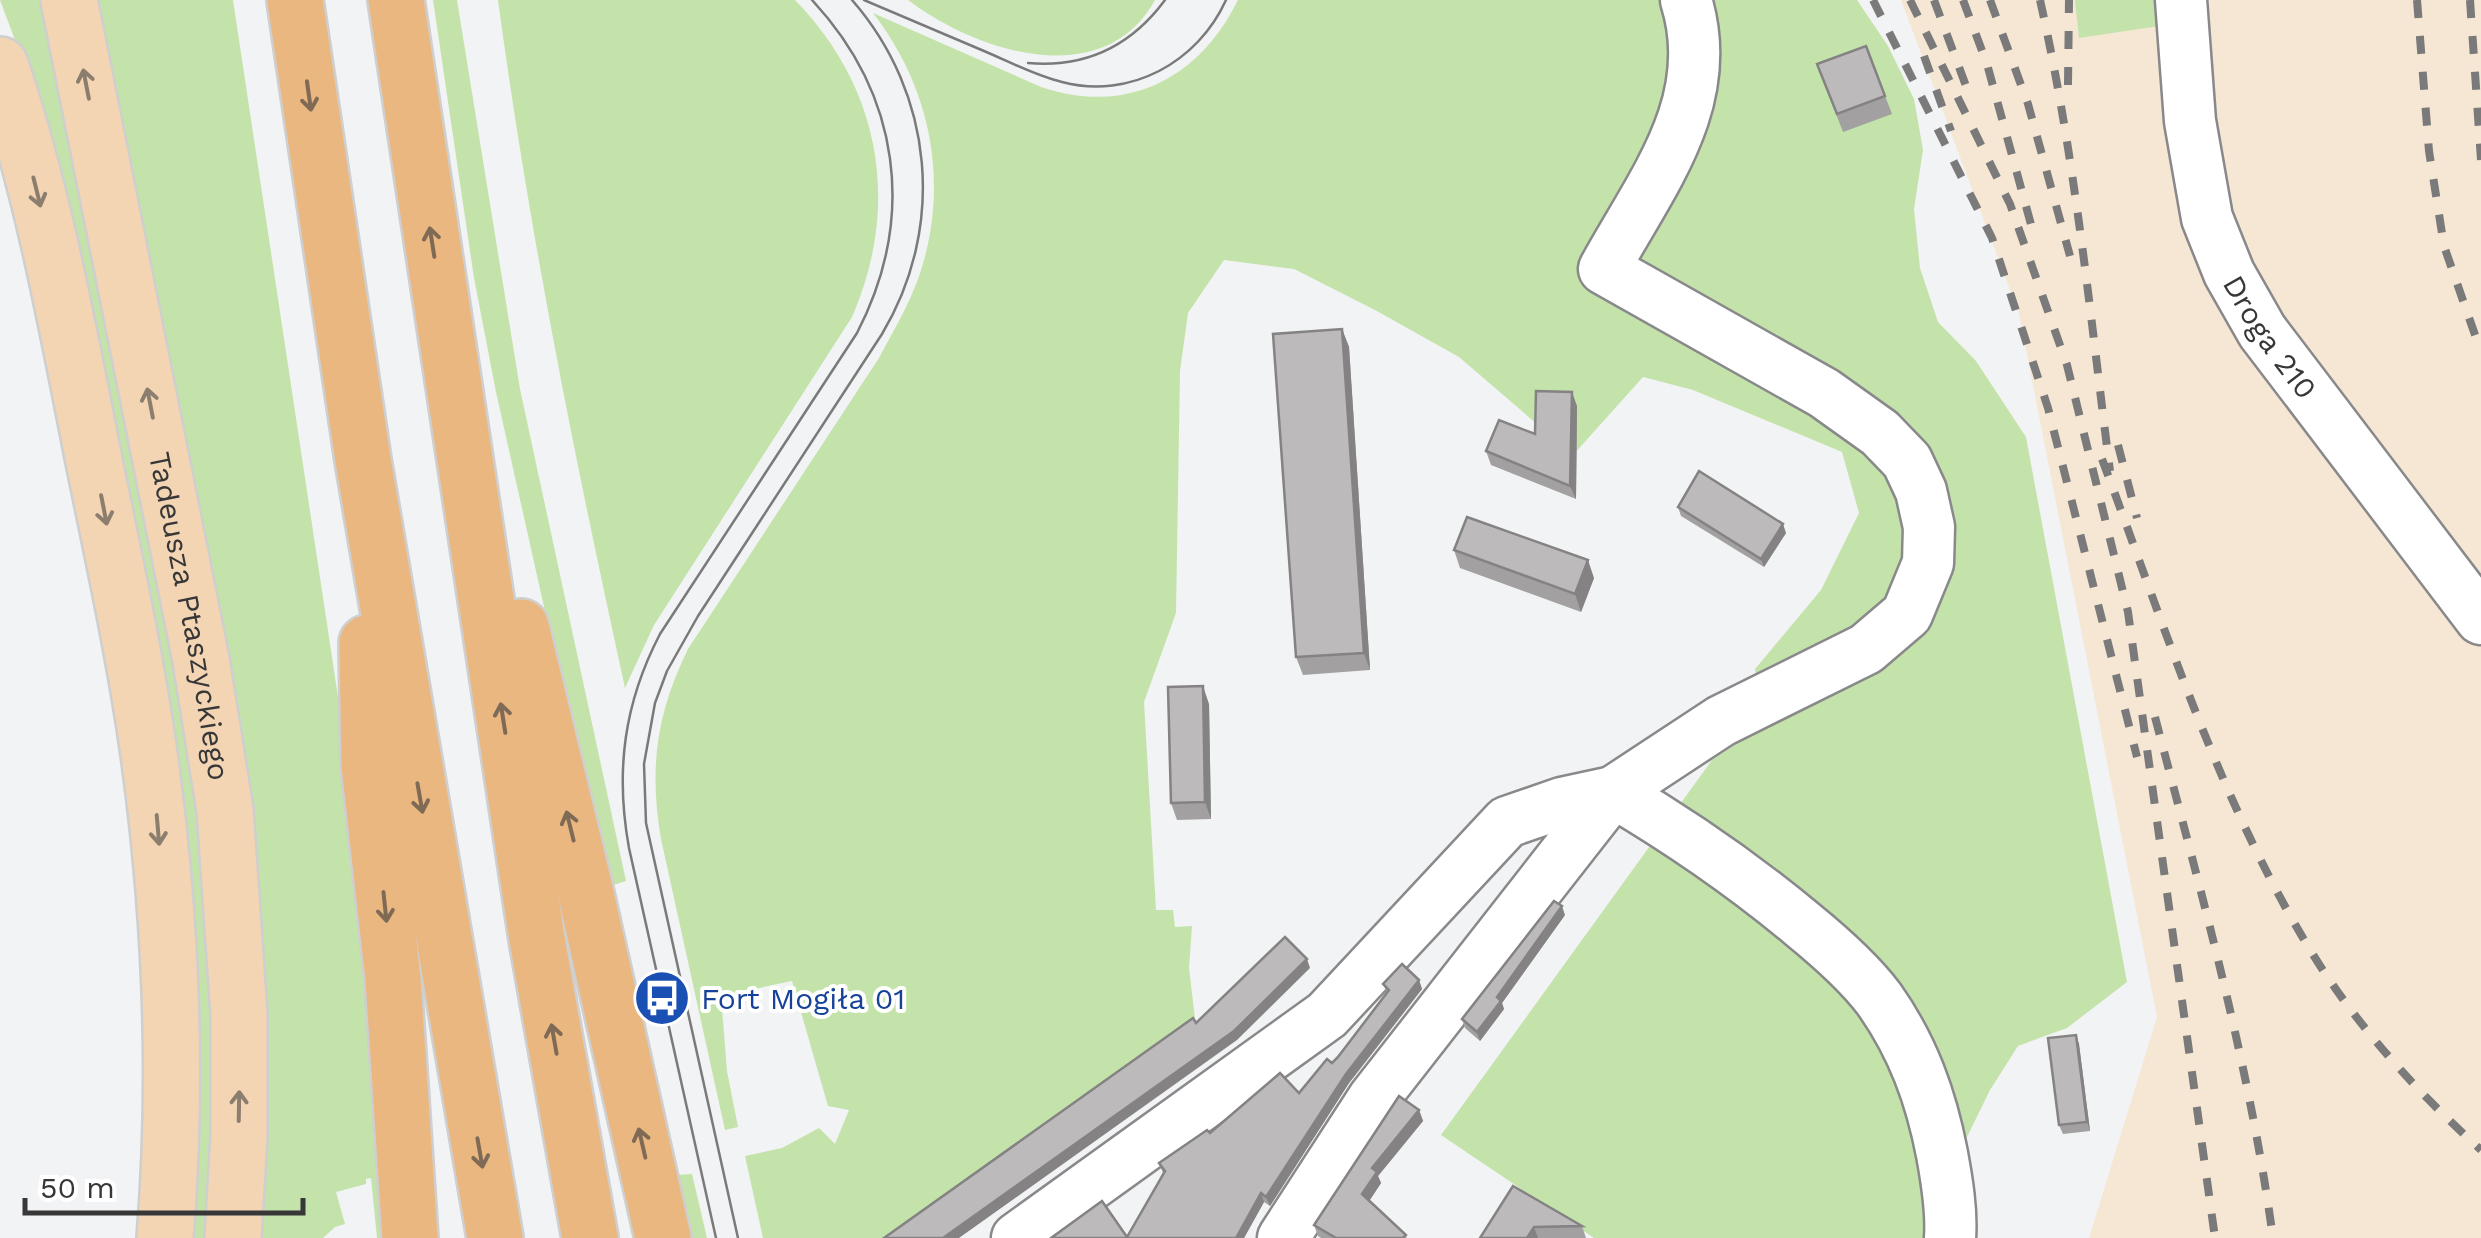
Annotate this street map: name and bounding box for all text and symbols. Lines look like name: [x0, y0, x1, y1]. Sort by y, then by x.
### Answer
one-way arrow: [76, 69, 95, 101]
one-way arrow: [301, 80, 319, 112]
one-way arrow: [29, 175, 47, 207]
one-way arrow: [422, 226, 440, 258]
street label: Droga 210: [2216, 269, 2324, 405]
one-way arrow: [140, 388, 159, 420]
street label: Tadeusza Ptaszyckiego: [142, 449, 237, 783]
one-way arrow: [95, 493, 114, 525]
one-way arrow: [494, 702, 512, 734]
one-way arrow: [411, 781, 430, 814]
one-way arrow: [560, 811, 578, 843]
one-way arrow: [149, 814, 168, 846]
one-way arrow: [376, 890, 395, 922]
bus stop icon: Fort Mogiła 01: [632, 968, 692, 1028]
place label: Fort Mogiła 01: [701, 981, 905, 1016]
one-way arrow: [544, 1023, 563, 1055]
one-way arrow: [230, 1090, 249, 1122]
one-way arrow: [632, 1128, 650, 1160]
one-way arrow: [471, 1136, 490, 1168]
scale bar: [25, 1153, 302, 1215]
text: 50 m: [40, 1170, 115, 1205]

